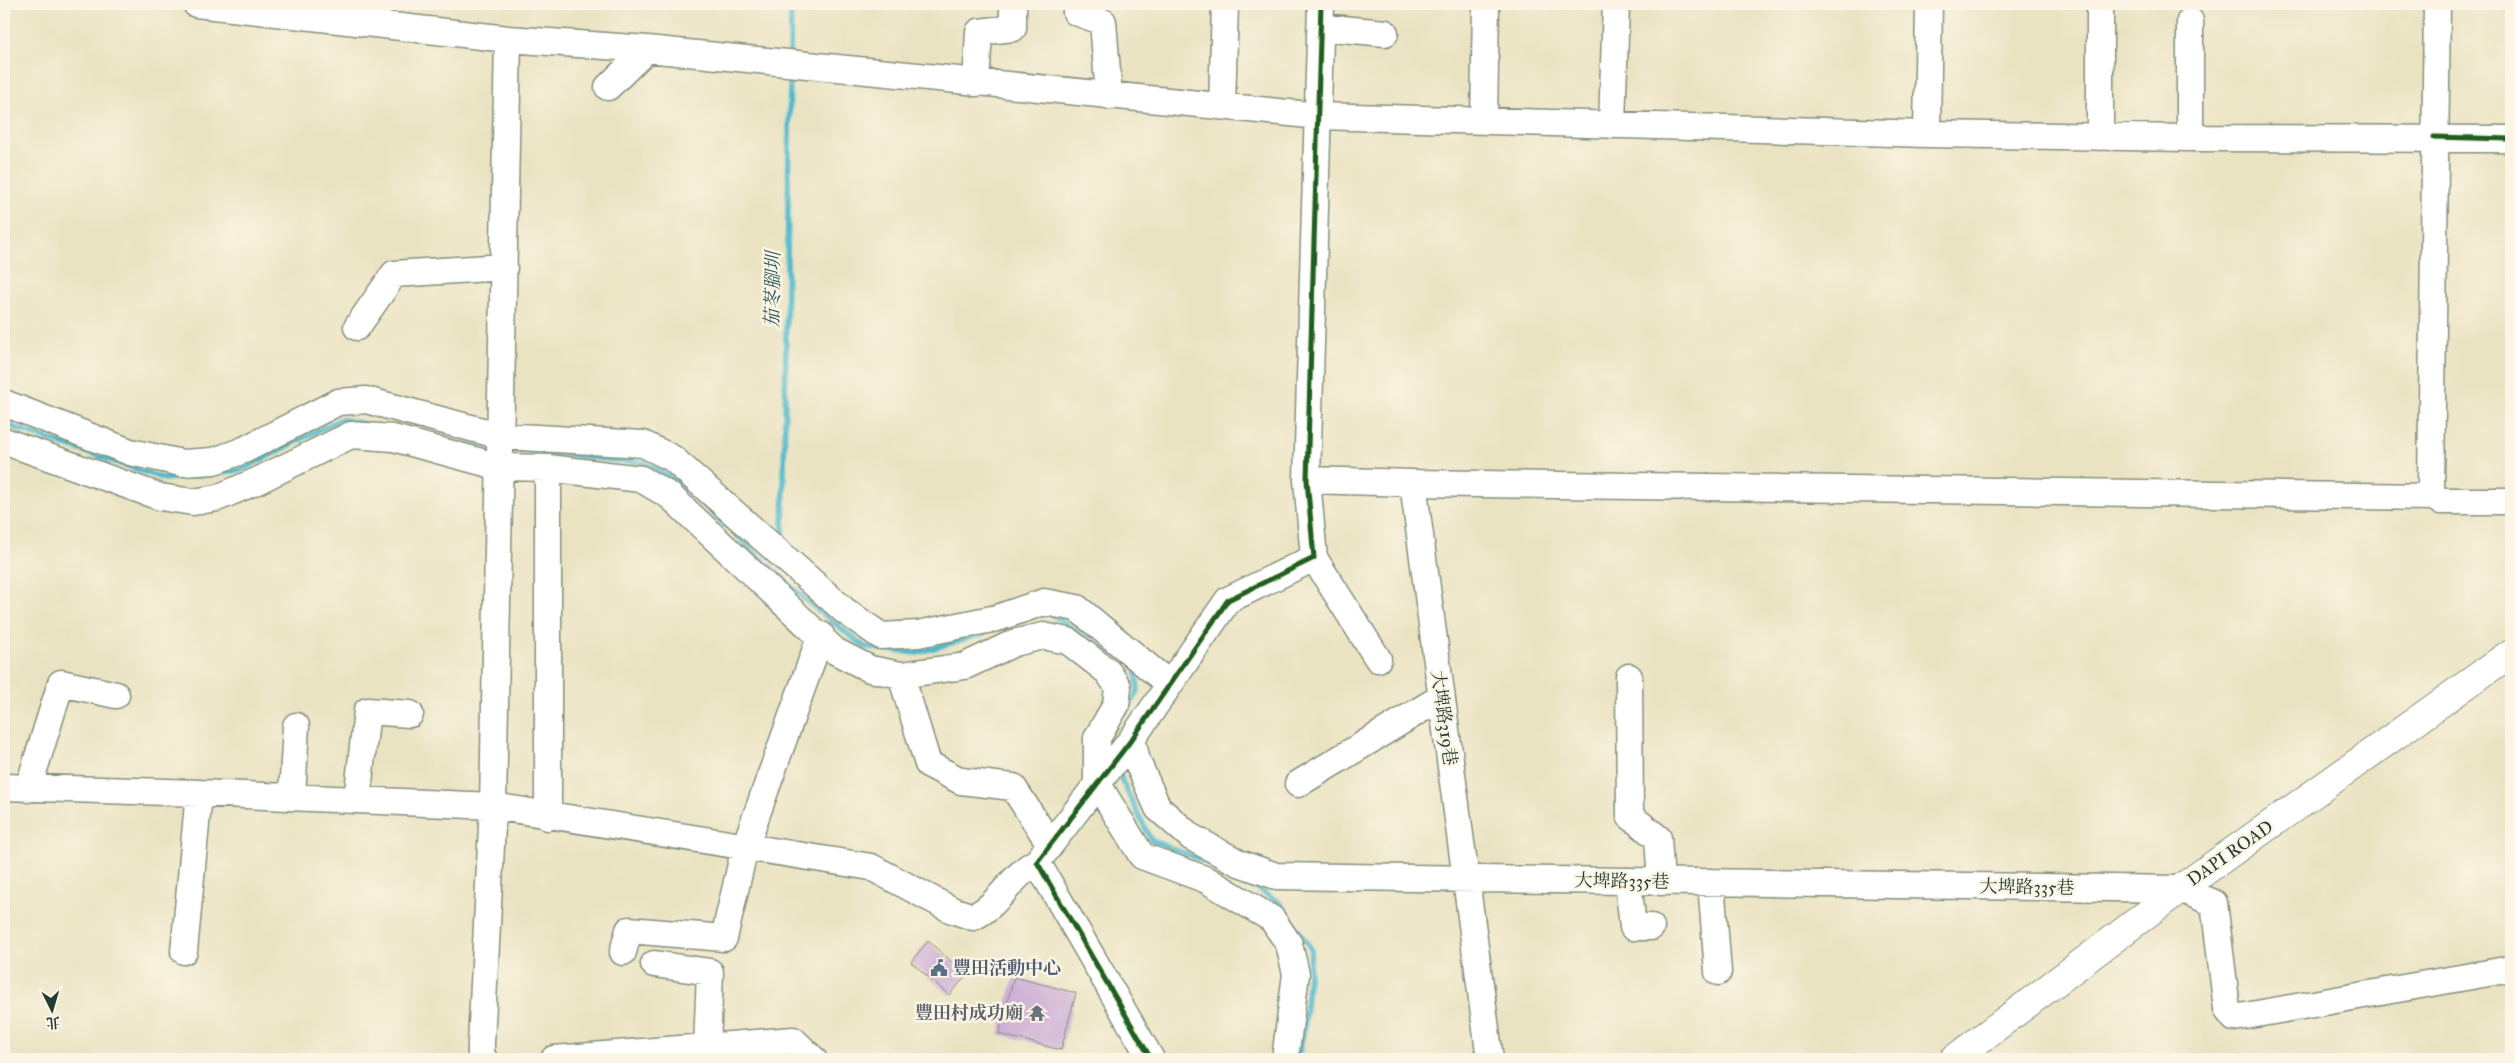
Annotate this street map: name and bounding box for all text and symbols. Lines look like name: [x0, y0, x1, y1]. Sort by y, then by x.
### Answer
water label: 茄苳腳圳: [760, 249, 785, 328]
street label: 大埤路319巷: [1426, 669, 1462, 767]
street label: DAPI ROAD: [2183, 815, 2277, 891]
street label: 大埤路335巷: [1574, 869, 1670, 893]
street label: 大埤路335巷: [1979, 875, 2075, 899]
place label: 豐田活動中心: [953, 957, 1061, 979]
public building icon: 豐田活動中心: [929, 958, 949, 978]
north arrow: [28, 986, 78, 1036]
place label: 豐田村成功廟: [915, 1002, 1023, 1024]
temple icon: 豐田村成功廟: [1027, 1003, 1047, 1023]
text: 北: [45, 1013, 61, 1032]

